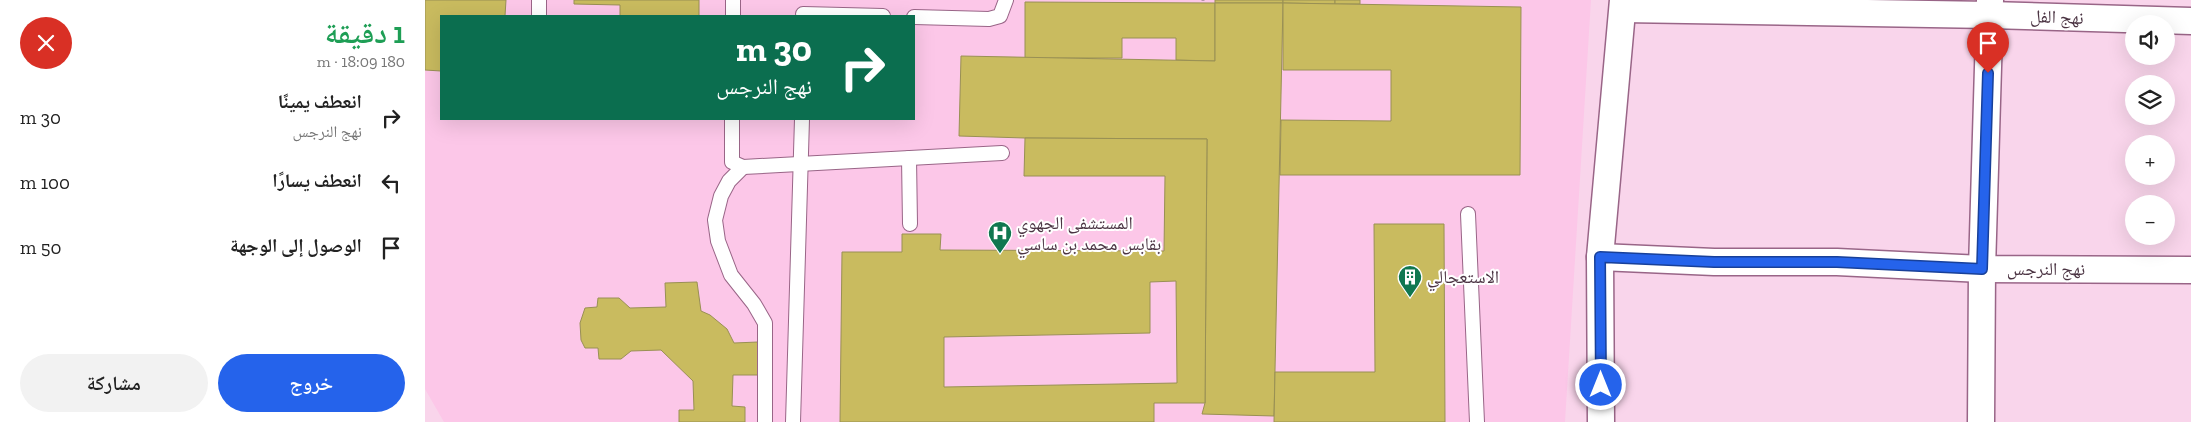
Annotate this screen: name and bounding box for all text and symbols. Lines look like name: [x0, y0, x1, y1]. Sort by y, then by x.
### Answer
street label: نهج الفل: [2030, 5, 2084, 30]
text: 1 دقيقة: [325, 15, 405, 51]
map controls: [2125, 15, 2175, 245]
button: sound: [2125, 15, 2175, 65]
button: close: [20, 17, 72, 69]
pin: [1967, 22, 2009, 73]
text: 30 m: [736, 28, 812, 70]
icon: arrive: [1974, 29, 2002, 57]
icon: right: [830, 35, 895, 100]
text: 180 m · 18:09: [317, 52, 405, 71]
text: نهج النرجس: [716, 73, 812, 100]
button: layers: [2125, 75, 2175, 125]
text: انعطف يمينًا: [278, 90, 362, 113]
icon: right: [377, 104, 405, 132]
text: 30 m: [20, 106, 61, 129]
text: نهج النرجس: [292, 122, 362, 141]
button: +: [2125, 135, 2175, 185]
text: انعطف يسارًا: [272, 169, 362, 192]
icon: left: [377, 169, 405, 197]
text: 100 m: [20, 171, 70, 194]
button: −: [2125, 195, 2175, 245]
place label: المستشفى الجهوي بقابس محمد بن ساسي: [1017, 212, 1161, 259]
hospital icon: المستشفى الجهوي بقابس محمد بن ساسي: [987, 220, 1013, 254]
text: الوصول إلى الوجهة: [230, 234, 362, 257]
icon: arrive: [377, 234, 405, 262]
text: 50 m: [20, 236, 61, 259]
street label: نهج النرجس: [2007, 258, 2085, 281]
building icon: الاستعجالي: [1397, 264, 1423, 298]
place label: الاستعجالي: [1427, 266, 1499, 292]
button: مشاركة: [20, 354, 208, 412]
button: خروج: [218, 354, 405, 412]
position arrow: [1574, 358, 1626, 410]

